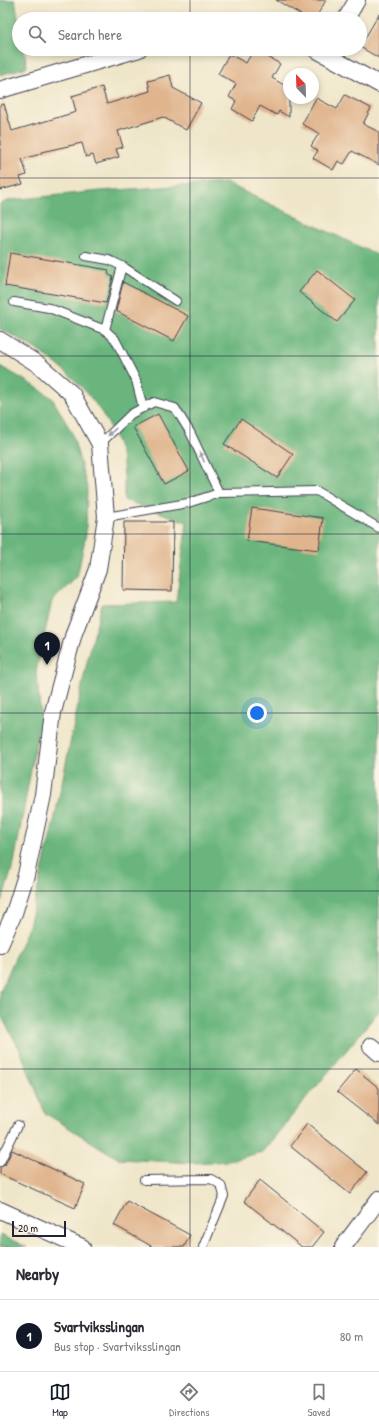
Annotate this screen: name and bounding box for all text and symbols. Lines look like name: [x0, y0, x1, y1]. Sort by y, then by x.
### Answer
search box: [12, 12, 367, 56]
icon: search: [26, 23, 48, 45]
text: Search here: [58, 24, 122, 45]
north arrow: [283, 68, 319, 104]
one-way arrow: [107, 427, 117, 437]
one-way arrow: [199, 452, 205, 463]
pin: 1: [34, 632, 60, 665]
your location: [247, 703, 267, 723]
scale bar: [12, 1219, 66, 1238]
text: 20 m: [18, 1221, 38, 1235]
text: Nearby: [16, 1262, 59, 1285]
text: Svartviksslingan: [54, 1316, 144, 1337]
text: 1: [27, 1327, 31, 1345]
text: 80 m: [340, 1327, 363, 1345]
text: Bus stop · Svartviksslingan: [54, 1337, 181, 1355]
tab: Map: [49, 1381, 71, 1419]
tab: Directions: [169, 1381, 210, 1419]
tab: Saved: [308, 1381, 330, 1419]

